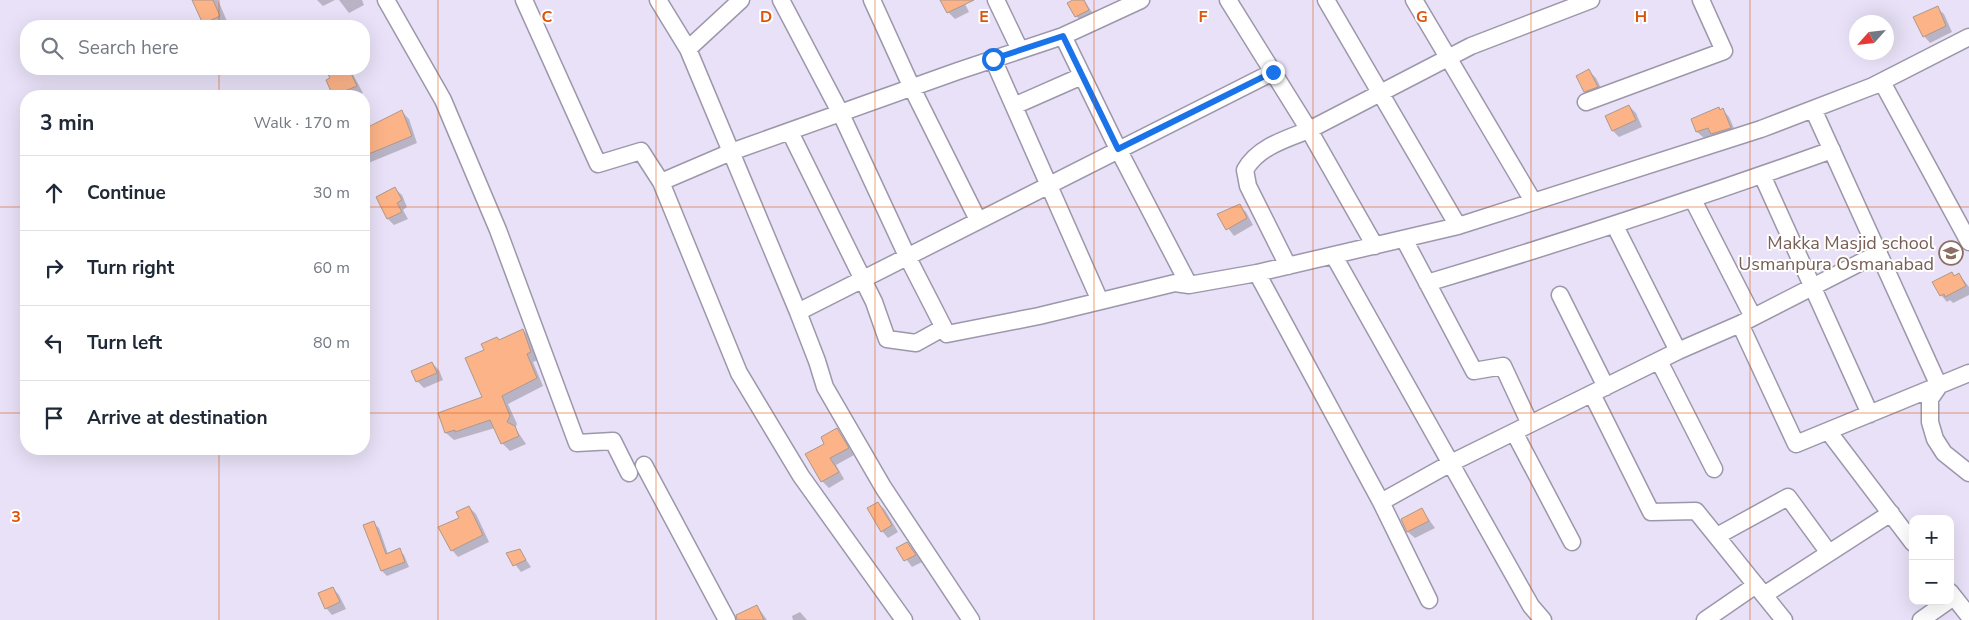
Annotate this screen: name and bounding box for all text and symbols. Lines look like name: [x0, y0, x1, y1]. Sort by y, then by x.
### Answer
text: C: [542, 6, 553, 28]
text: D: [760, 6, 772, 28]
text: E: [979, 6, 989, 28]
text: F: [1199, 6, 1208, 28]
text: G: [1416, 6, 1428, 28]
text: H: [1635, 6, 1647, 28]
north arrow: [1849, 15, 1894, 60]
search box: [20, 20, 370, 75]
icon: search: [38, 34, 66, 62]
text: Search here: [78, 35, 179, 61]
route start: [982, 48, 1005, 71]
route end: [1262, 61, 1285, 84]
text: 3 min: [40, 109, 94, 137]
text: Walk · 170 m: [254, 112, 350, 134]
icon: ahead: [40, 179, 68, 207]
text: Continue: [87, 180, 166, 206]
text: 30 m: [313, 182, 350, 204]
place label: Makka Masjid school Usmanpura Osmanabad: [1738, 231, 1935, 276]
school or university icon: Makka Masjid school Usmanpura Osmanabad: [1938, 240, 1964, 266]
icon: right: [40, 254, 68, 282]
text: Turn right: [87, 255, 174, 281]
text: 60 m: [313, 257, 350, 279]
icon: left: [40, 329, 68, 357]
text: Turn left: [87, 330, 162, 356]
text: 80 m: [313, 332, 350, 354]
icon: arrive: [40, 404, 68, 432]
text: Arrive at destination: [87, 405, 268, 431]
text: 3: [11, 506, 21, 528]
map controls: [1909, 515, 1954, 605]
button: +: [1909, 515, 1954, 560]
button: −: [1909, 560, 1954, 605]

